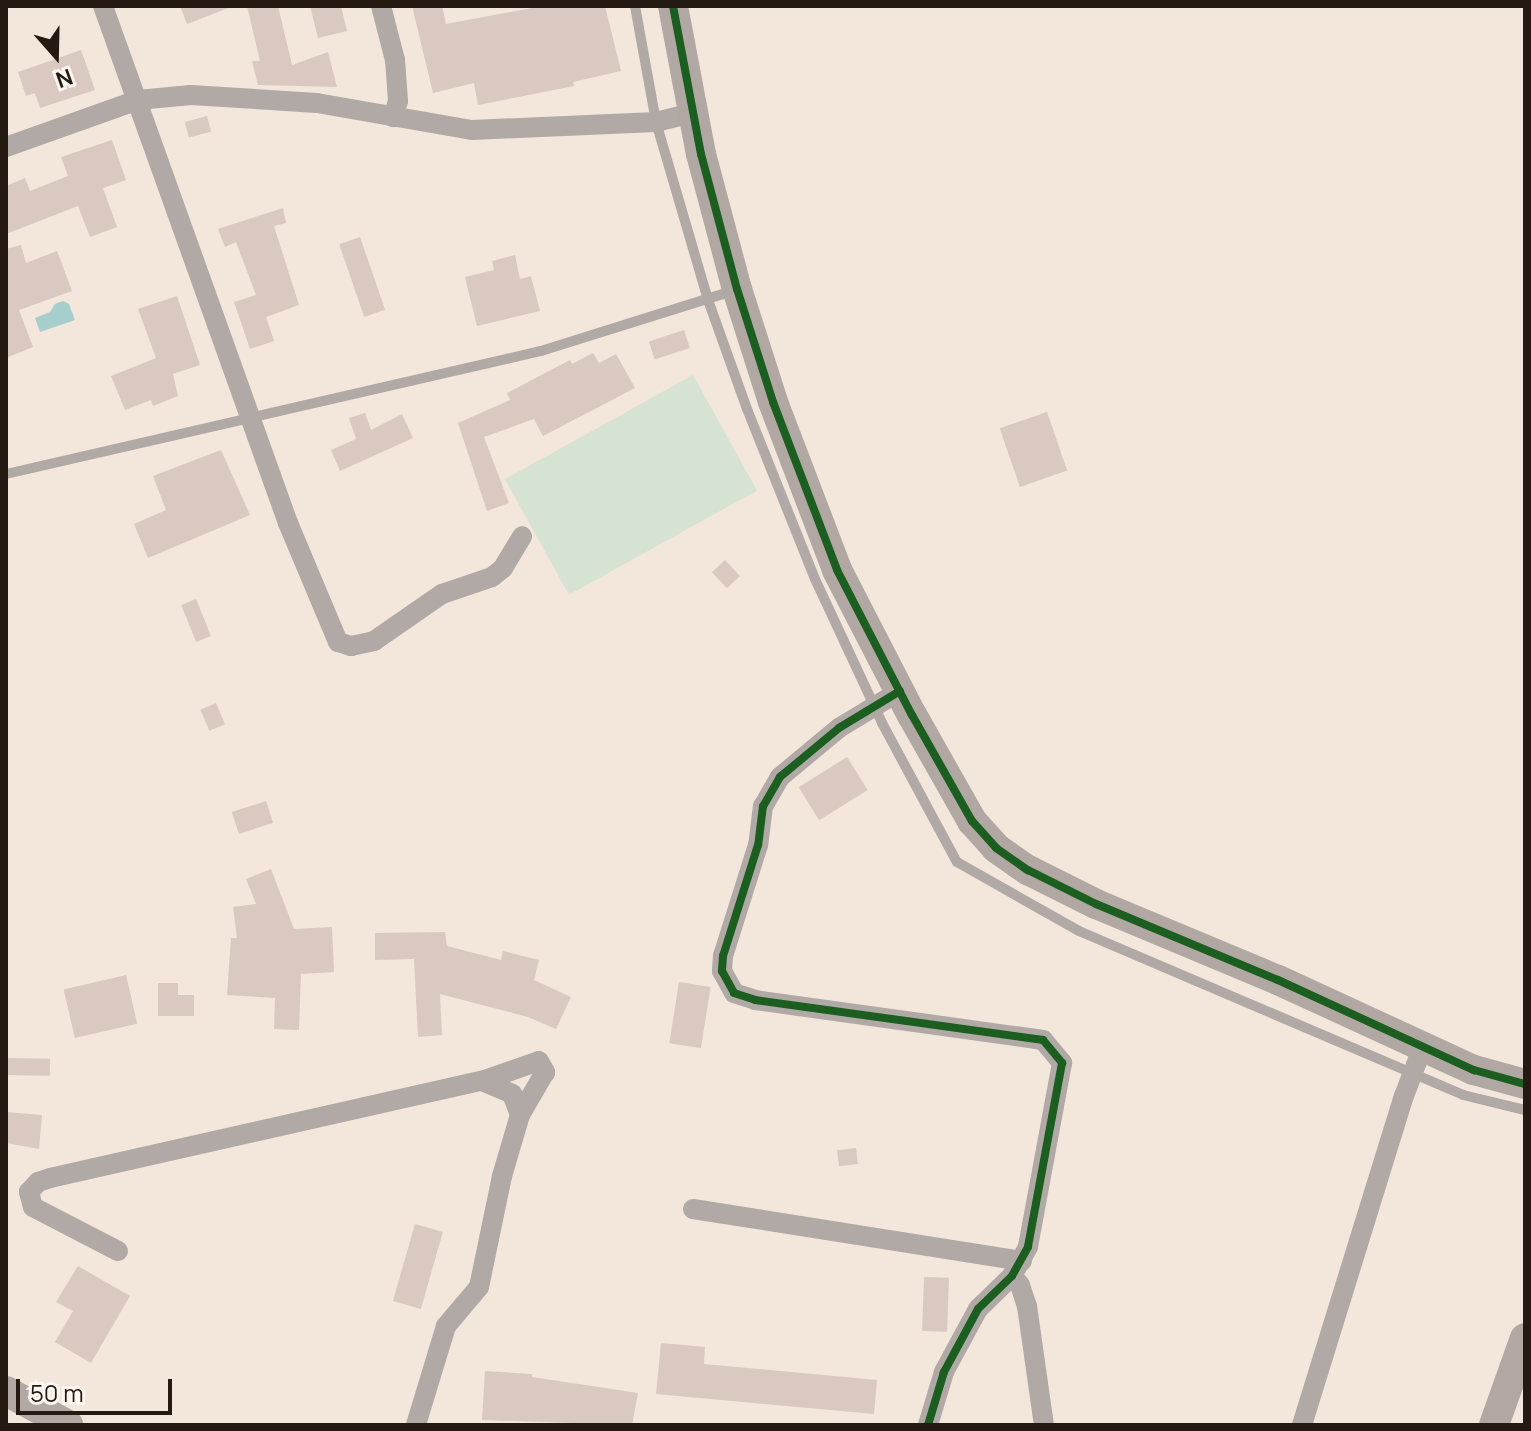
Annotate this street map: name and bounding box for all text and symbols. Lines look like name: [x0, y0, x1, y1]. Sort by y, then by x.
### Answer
north arrow: [16, 16, 96, 96]
text: N: [52, 62, 77, 95]
scale bar: [20, 1363, 176, 1413]
text: 50 m: [30, 1376, 84, 1409]

